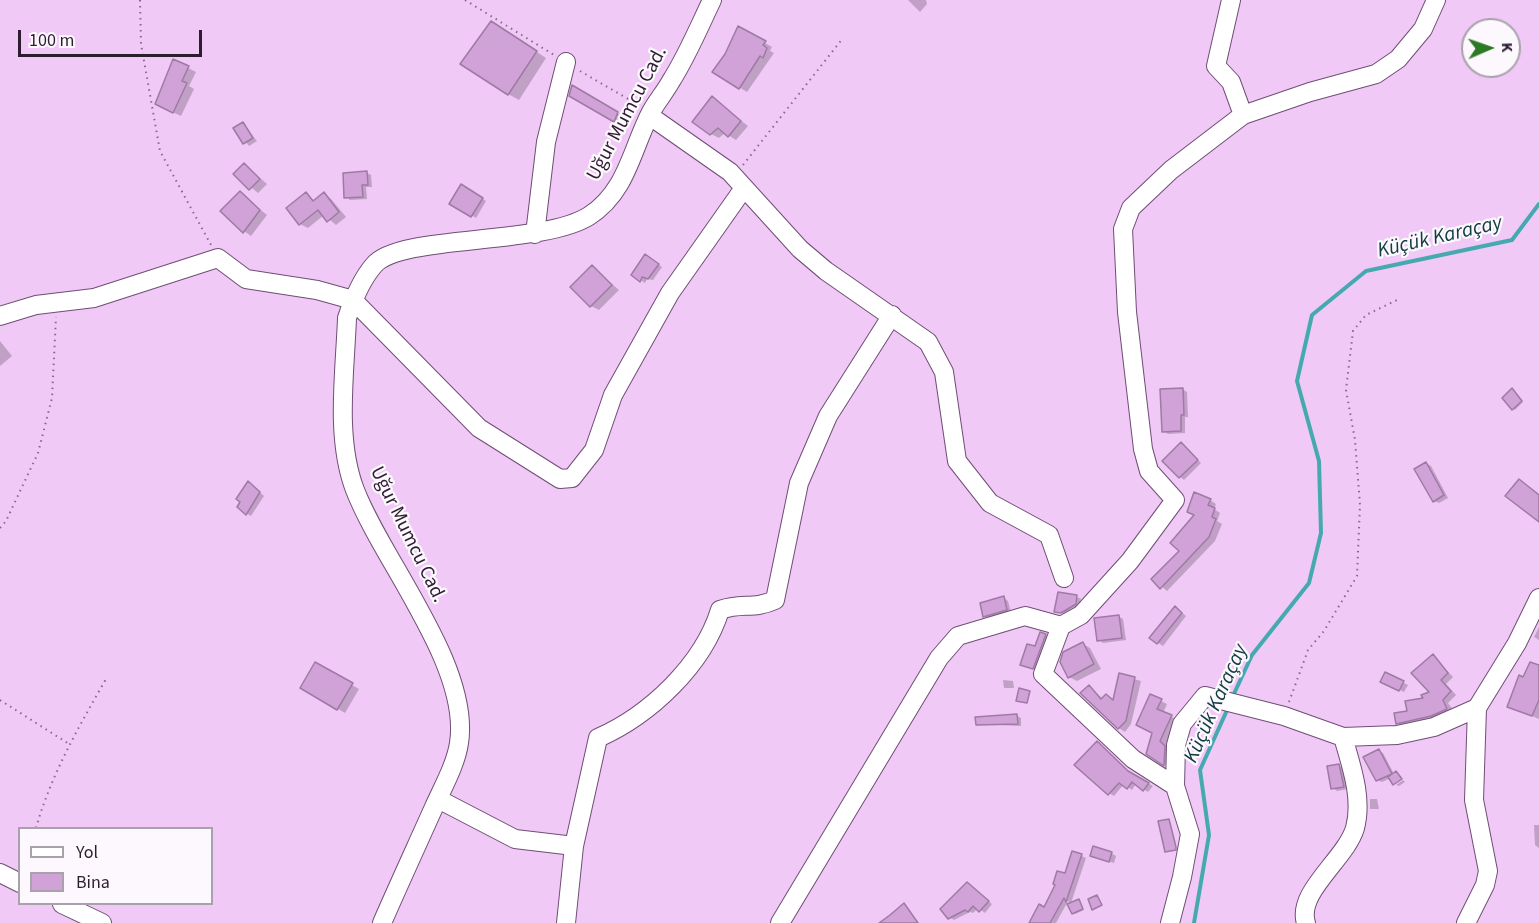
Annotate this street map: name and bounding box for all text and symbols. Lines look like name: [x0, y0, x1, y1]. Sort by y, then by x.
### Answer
scale bar: [21, 18, 206, 56]
north arrow: [1461, 18, 1521, 78]
text: 100 m: [29, 28, 74, 53]
text: K: [1496, 42, 1518, 53]
street label: Uğur Mumcu Cad.: [583, 43, 673, 185]
water label: Küçük Karaçay: [1375, 211, 1505, 265]
street label: Uğur Mumcu Cad.: [364, 463, 450, 607]
water label: Küçük Karaçay: [1180, 641, 1254, 767]
legend: [18, 827, 213, 905]
text: Yol: [76, 840, 98, 865]
text: Bina: [76, 870, 110, 895]

